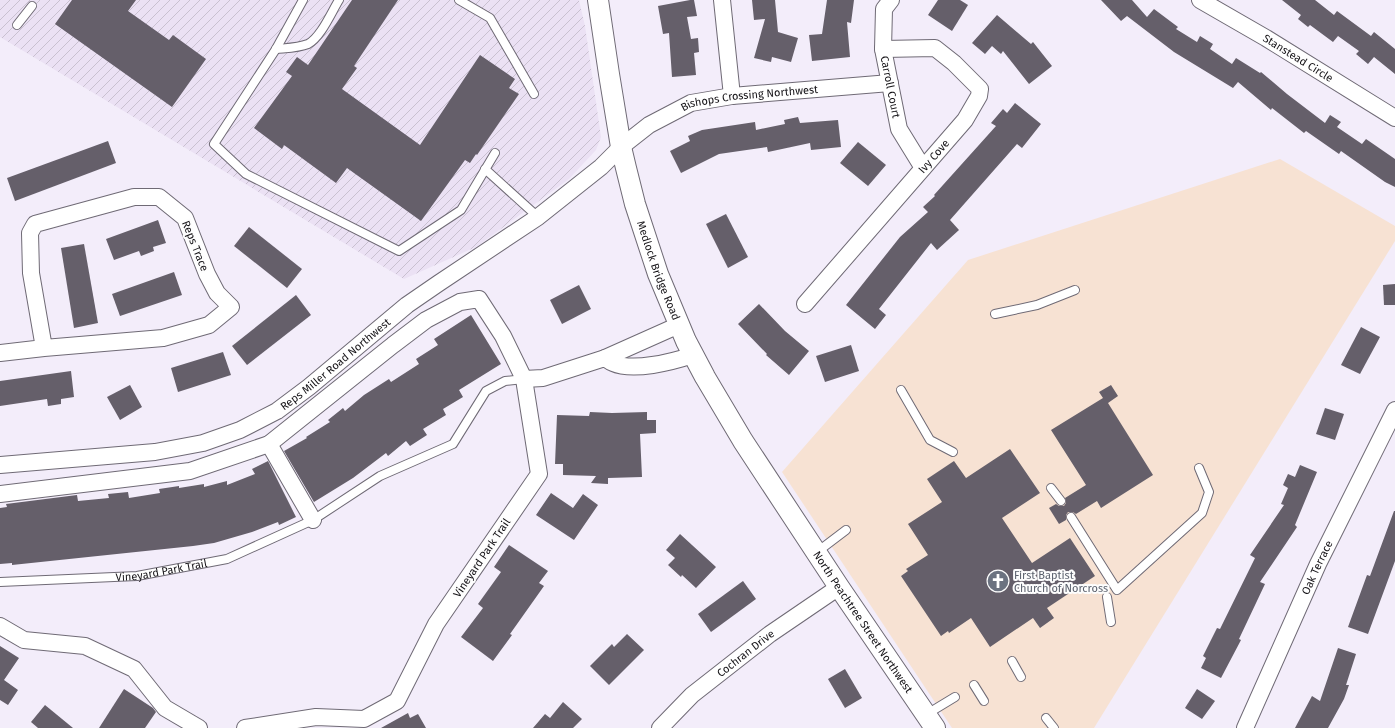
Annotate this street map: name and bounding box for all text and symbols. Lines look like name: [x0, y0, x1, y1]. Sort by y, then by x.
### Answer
street label: Stanstead Circle: [1261, 31, 1336, 85]
street label: Carroll Court: [878, 55, 903, 119]
street label: Bishops Crossing Northwest: [678, 82, 819, 114]
street label: Ivy Cove: [915, 136, 952, 176]
street label: Reps Trace: [179, 219, 211, 273]
street label: Medlock Bridge Road: [634, 219, 683, 322]
street label: Reps Miller Road Northwest: [278, 315, 393, 413]
street label: Vineyard Park Trail: [451, 516, 513, 600]
street label: Oak Terrace: [1299, 538, 1335, 596]
street label: North Peachtree Street Northwest: [811, 548, 916, 695]
street label: Vineyard Park Trail: [115, 556, 208, 583]
church icon: First Baptist Church of Norcross: [985, 568, 1011, 594]
place label: First Baptist Church of Norcross: [1014, 569, 1108, 595]
street label: Cochran Drive: [714, 627, 777, 680]

